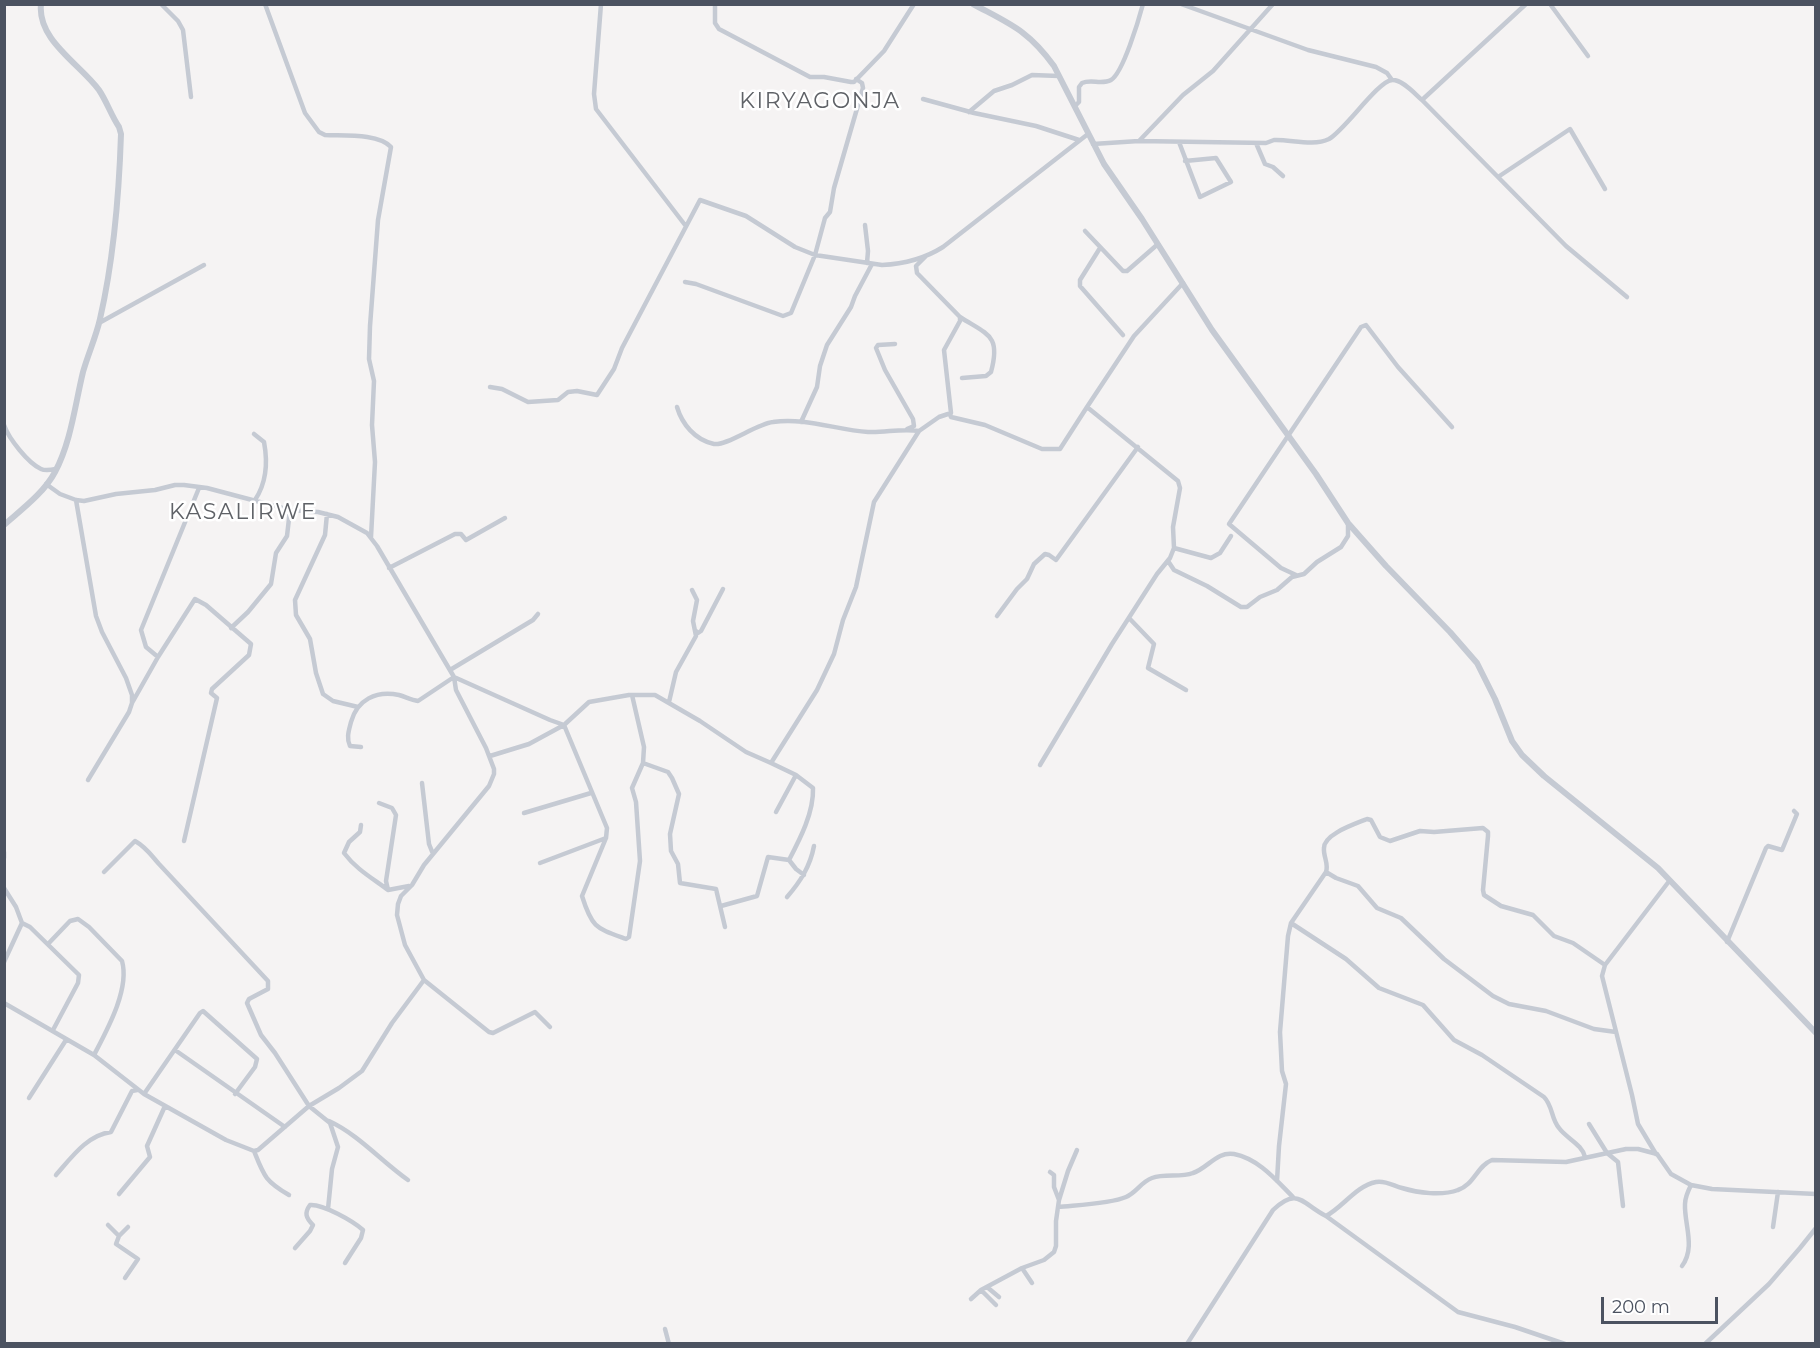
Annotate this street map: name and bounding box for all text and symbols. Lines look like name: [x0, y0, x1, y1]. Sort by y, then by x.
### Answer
district label: KIRYAGONJA: [739, 89, 901, 115]
district label: KASALIRWE: [169, 500, 317, 526]
scale bar: [1604, 1285, 1721, 1323]
text: 200 m: [1612, 1296, 1670, 1318]

